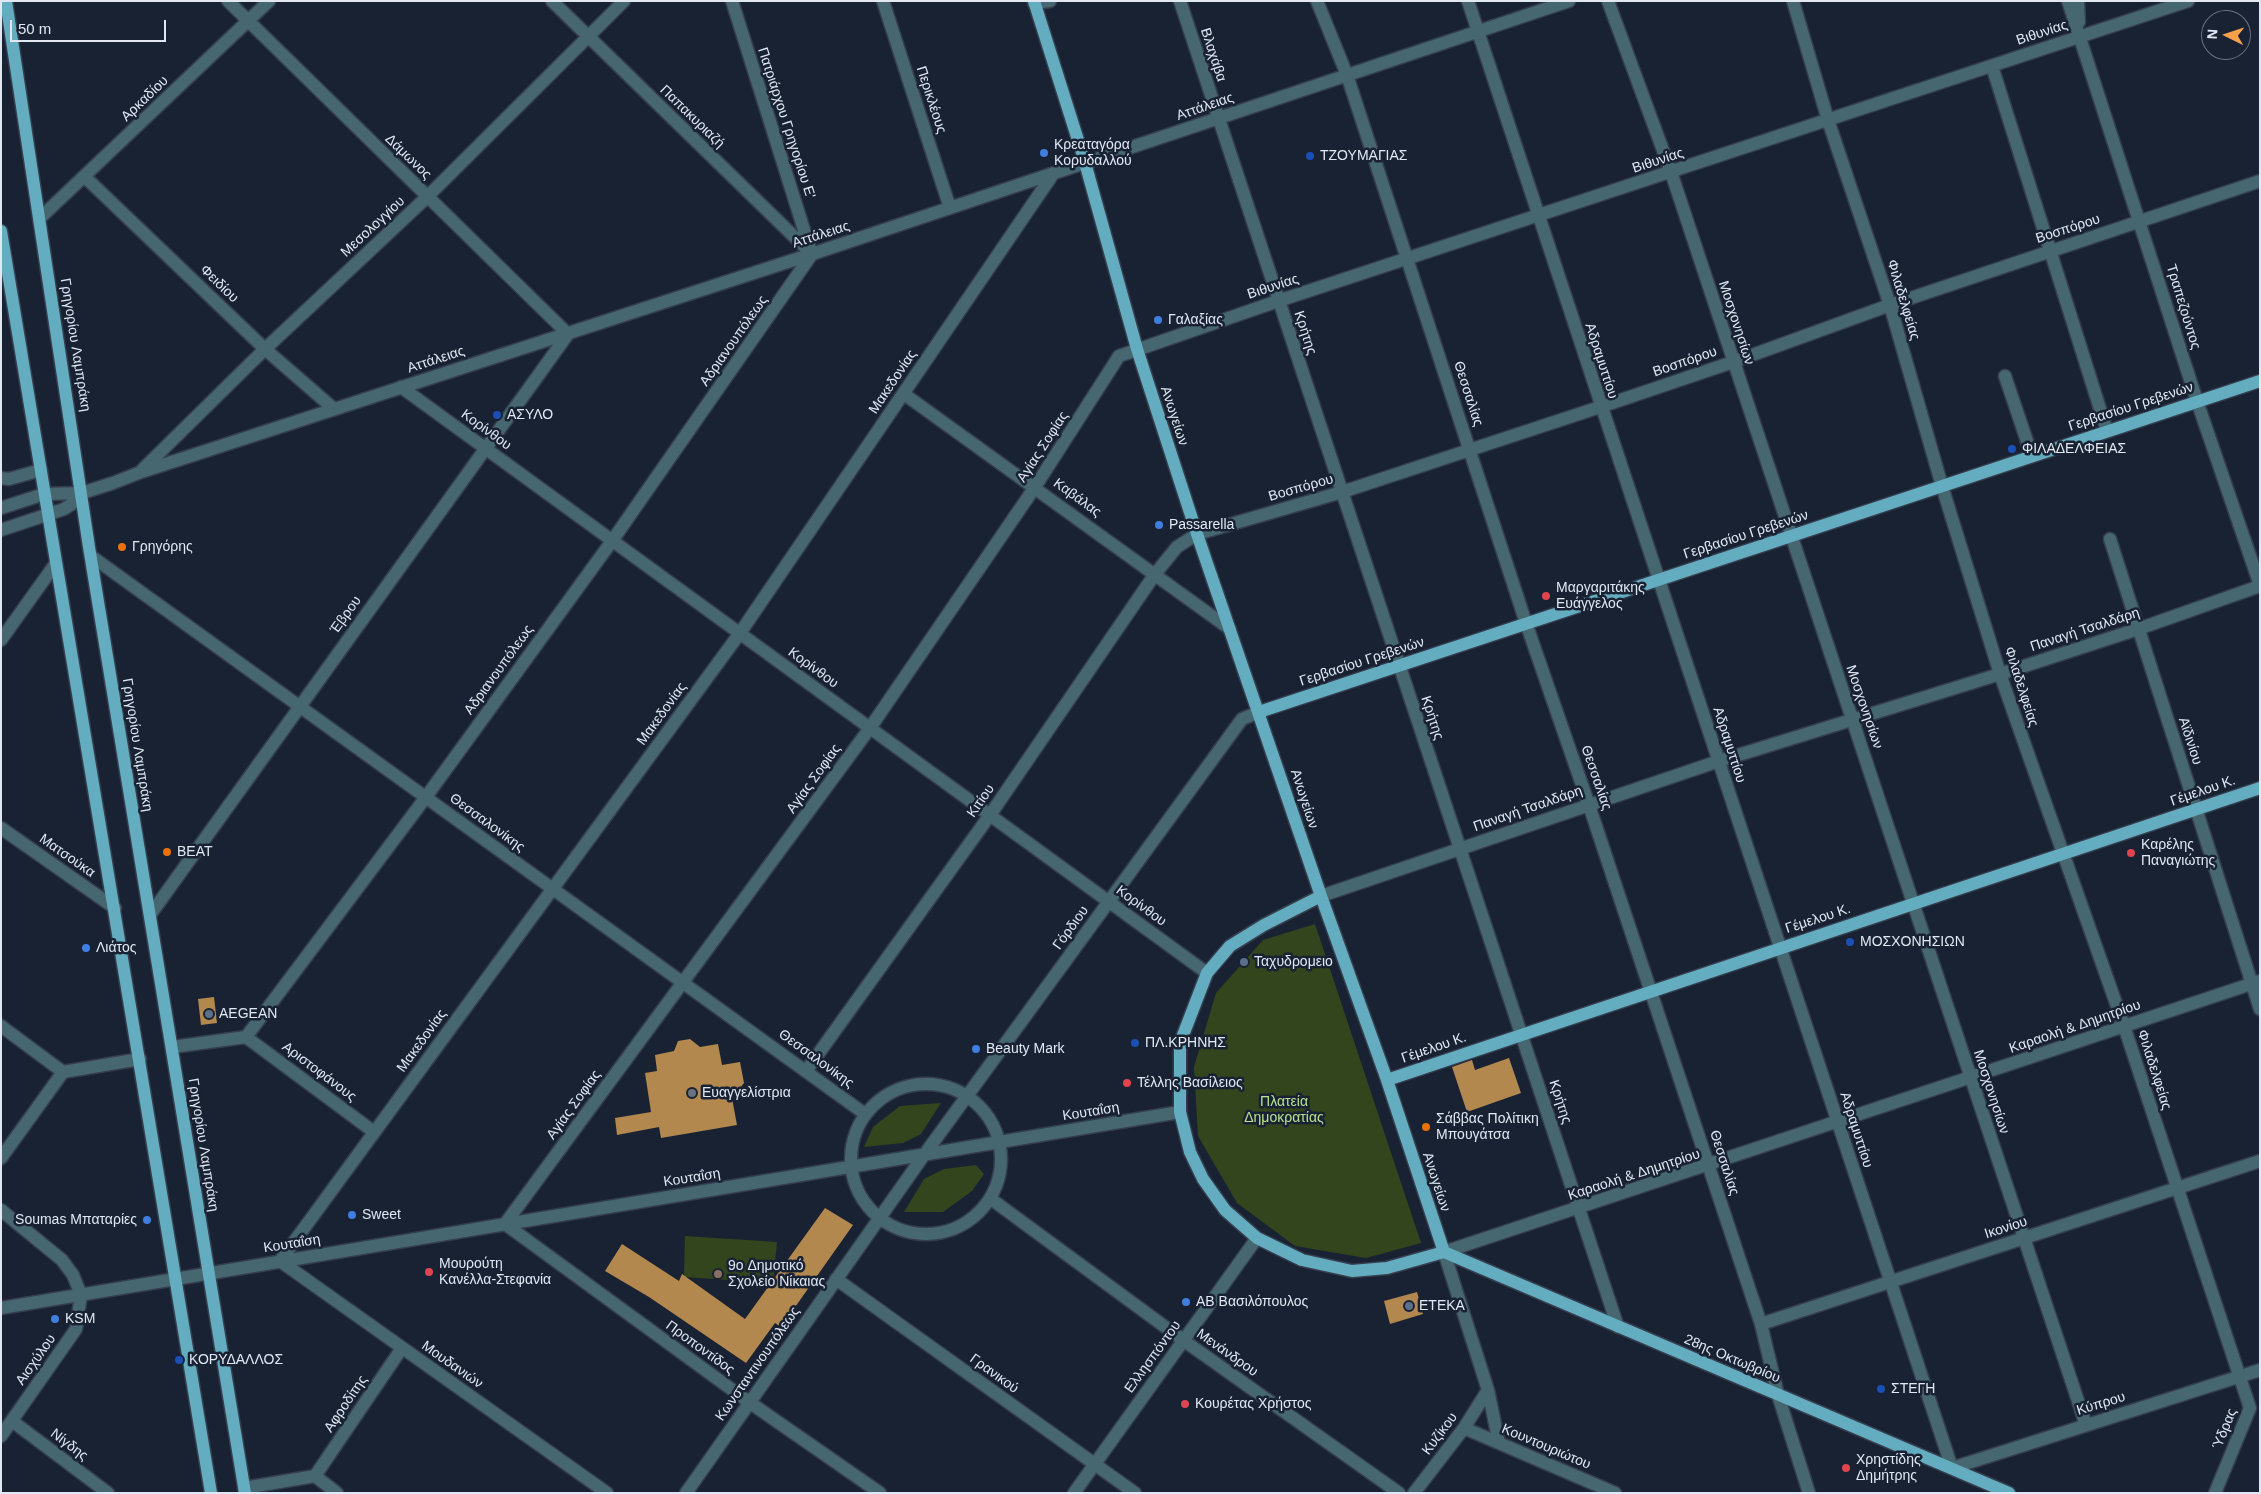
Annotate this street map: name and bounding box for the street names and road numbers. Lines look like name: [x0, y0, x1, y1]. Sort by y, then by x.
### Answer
street label: Βιθυνίας: [2014, 17, 2070, 49]
street label: Βλαχάβα: [1196, 26, 1230, 84]
street label: Πατριάρχου Γρηγορίου Ε': [754, 45, 818, 201]
street label: Περικλέους: [912, 64, 950, 136]
street label: Αρκαδίου: [118, 73, 172, 125]
street label: Παπακυριαζή: [656, 82, 728, 152]
street label: Αττάλειας: [1174, 89, 1236, 125]
street label: Δάμωνος: [381, 131, 435, 183]
street label: Βιθυνίας: [1630, 145, 1686, 177]
street label: Μεσολογγίου: [338, 193, 408, 261]
street label: Βοσπόρου: [2034, 211, 2102, 247]
street label: Αττάλειας: [790, 218, 852, 252]
street label: Φιλαδελφείας: [1883, 258, 1923, 342]
street label: Φειδίου: [196, 262, 242, 306]
street label: Τραπεζούντος: [2162, 262, 2204, 352]
street label: Βιθυνίας: [1245, 271, 1301, 303]
street label: Γρηγορίου Λαμπράκη: [56, 277, 94, 413]
street label: Μοσχονησίων: [1715, 279, 1757, 367]
street label: Αδριανουπόλεως: [696, 292, 772, 390]
street label: Κρήτης: [1290, 309, 1320, 357]
street label: Αδραμυττίου: [1581, 321, 1621, 401]
street label: Αττάλειας: [405, 343, 467, 377]
street label: Βοσπόρου: [1651, 343, 1719, 381]
street label: Μακεδονίας: [865, 347, 921, 417]
street label: Θεσσαλίας: [1450, 359, 1486, 429]
street label: Γερβασίου Γρεβενών: [2066, 379, 2196, 435]
street label: Ανωγείων: [1157, 384, 1191, 448]
street label: Κορίνθου: [457, 406, 515, 454]
street label: Αγίας Σοφίας: [1014, 408, 1072, 486]
street label: Βοσπόρου: [1267, 471, 1335, 505]
street label: Καβάλας: [1050, 475, 1104, 521]
street label: Γερβασίου Γρεβενών: [1681, 507, 1811, 563]
street label: Έβρου: [327, 593, 365, 637]
street label: Παναγή Τσαλδάρη: [2028, 604, 2142, 656]
street label: Αδριανουπόλεως: [461, 622, 537, 718]
street label: Γερβασίου Γρεβενών: [1297, 634, 1427, 690]
street label: Κορίνθου: [784, 644, 842, 692]
street label: Φιλαδελφείας: [2000, 645, 2042, 729]
street label: Μοσχονησίων: [1842, 663, 1886, 751]
street label: Γρηγορίου Λαμπράκη: [118, 677, 156, 813]
street label: Μακεδονίας: [634, 679, 690, 749]
street label: Κρήτης: [1417, 694, 1447, 742]
street label: Αδραμυττίου: [1709, 705, 1749, 785]
street label: Αϊδινίου: [2174, 715, 2206, 767]
street label: Αγίας Σοφίας: [783, 741, 845, 817]
street label: Θεσσαλίας: [1577, 743, 1615, 813]
street label: Ανωγείων: [1287, 767, 1321, 831]
street label: Γέμελου Κ.: [2168, 772, 2238, 810]
street label: Κιτίου: [964, 781, 998, 821]
street label: Παναγή Τσαλδάρη: [1471, 782, 1585, 836]
street label: Θεσσαλονίκης: [446, 790, 528, 856]
street label: Ματσούκα: [36, 831, 98, 881]
street label: Κορίνθου: [1112, 882, 1170, 930]
street label: Γέμελου Κ.: [1783, 901, 1853, 937]
street label: Γόρδιου: [1050, 903, 1092, 953]
street label: Καραολή & Δημητρίου: [2007, 997, 2143, 1057]
street label: Μακεδονίας: [394, 1006, 450, 1076]
street label: Θεσσαλονίκης: [775, 1026, 857, 1092]
street label: Φιλαδελφείας: [2133, 1028, 2175, 1112]
street label: Γέμελου Κ.: [1399, 1029, 1469, 1067]
street label: Αριστοφάνους: [279, 1039, 359, 1105]
street label: Μοσχονησίων: [1970, 1048, 2012, 1136]
street label: Αγίας Σοφίας: [543, 1067, 605, 1143]
street label: Γρηγορίου Λαμπράκη: [184, 1077, 222, 1213]
street label: Κρήτης: [1545, 1078, 1575, 1126]
street label: Αδραμυττίου: [1836, 1090, 1876, 1170]
street label: Κουταΐση: [1061, 1099, 1121, 1125]
street label: Θεσσαλίας: [1706, 1128, 1742, 1198]
street label: Καραολή & Δημητρίου: [1566, 1146, 1702, 1204]
street label: Ανωγείων: [1419, 1150, 1453, 1214]
street label: Κουταΐση: [662, 1165, 722, 1191]
street label: Ικονίου: [1982, 1213, 2030, 1243]
street label: Κουταΐση: [262, 1231, 322, 1257]
street label: Κωνσταντινουπόλεως: [712, 1304, 804, 1424]
street label: Προποντίδος: [662, 1317, 738, 1379]
street label: Ελλησπόντου: [1121, 1318, 1185, 1396]
street label: Μενάνδρου: [1193, 1326, 1261, 1380]
street label: Αισχύλου: [12, 1331, 60, 1389]
street label: 28ης Οκτωβρίου: [1681, 1331, 1783, 1387]
street label: Μουδανιών: [418, 1338, 486, 1392]
street label: Γρανικού: [966, 1351, 1022, 1397]
street label: Αφροδίτης: [321, 1372, 371, 1436]
street label: Κύπρου: [2075, 1389, 2127, 1419]
street label: Ύδρας: [2209, 1406, 2241, 1452]
street label: Κυζίκου: [1419, 1410, 1461, 1458]
street label: Κουντουριώτου: [1499, 1421, 1593, 1473]
street label: Νίγδης: [47, 1425, 91, 1465]

